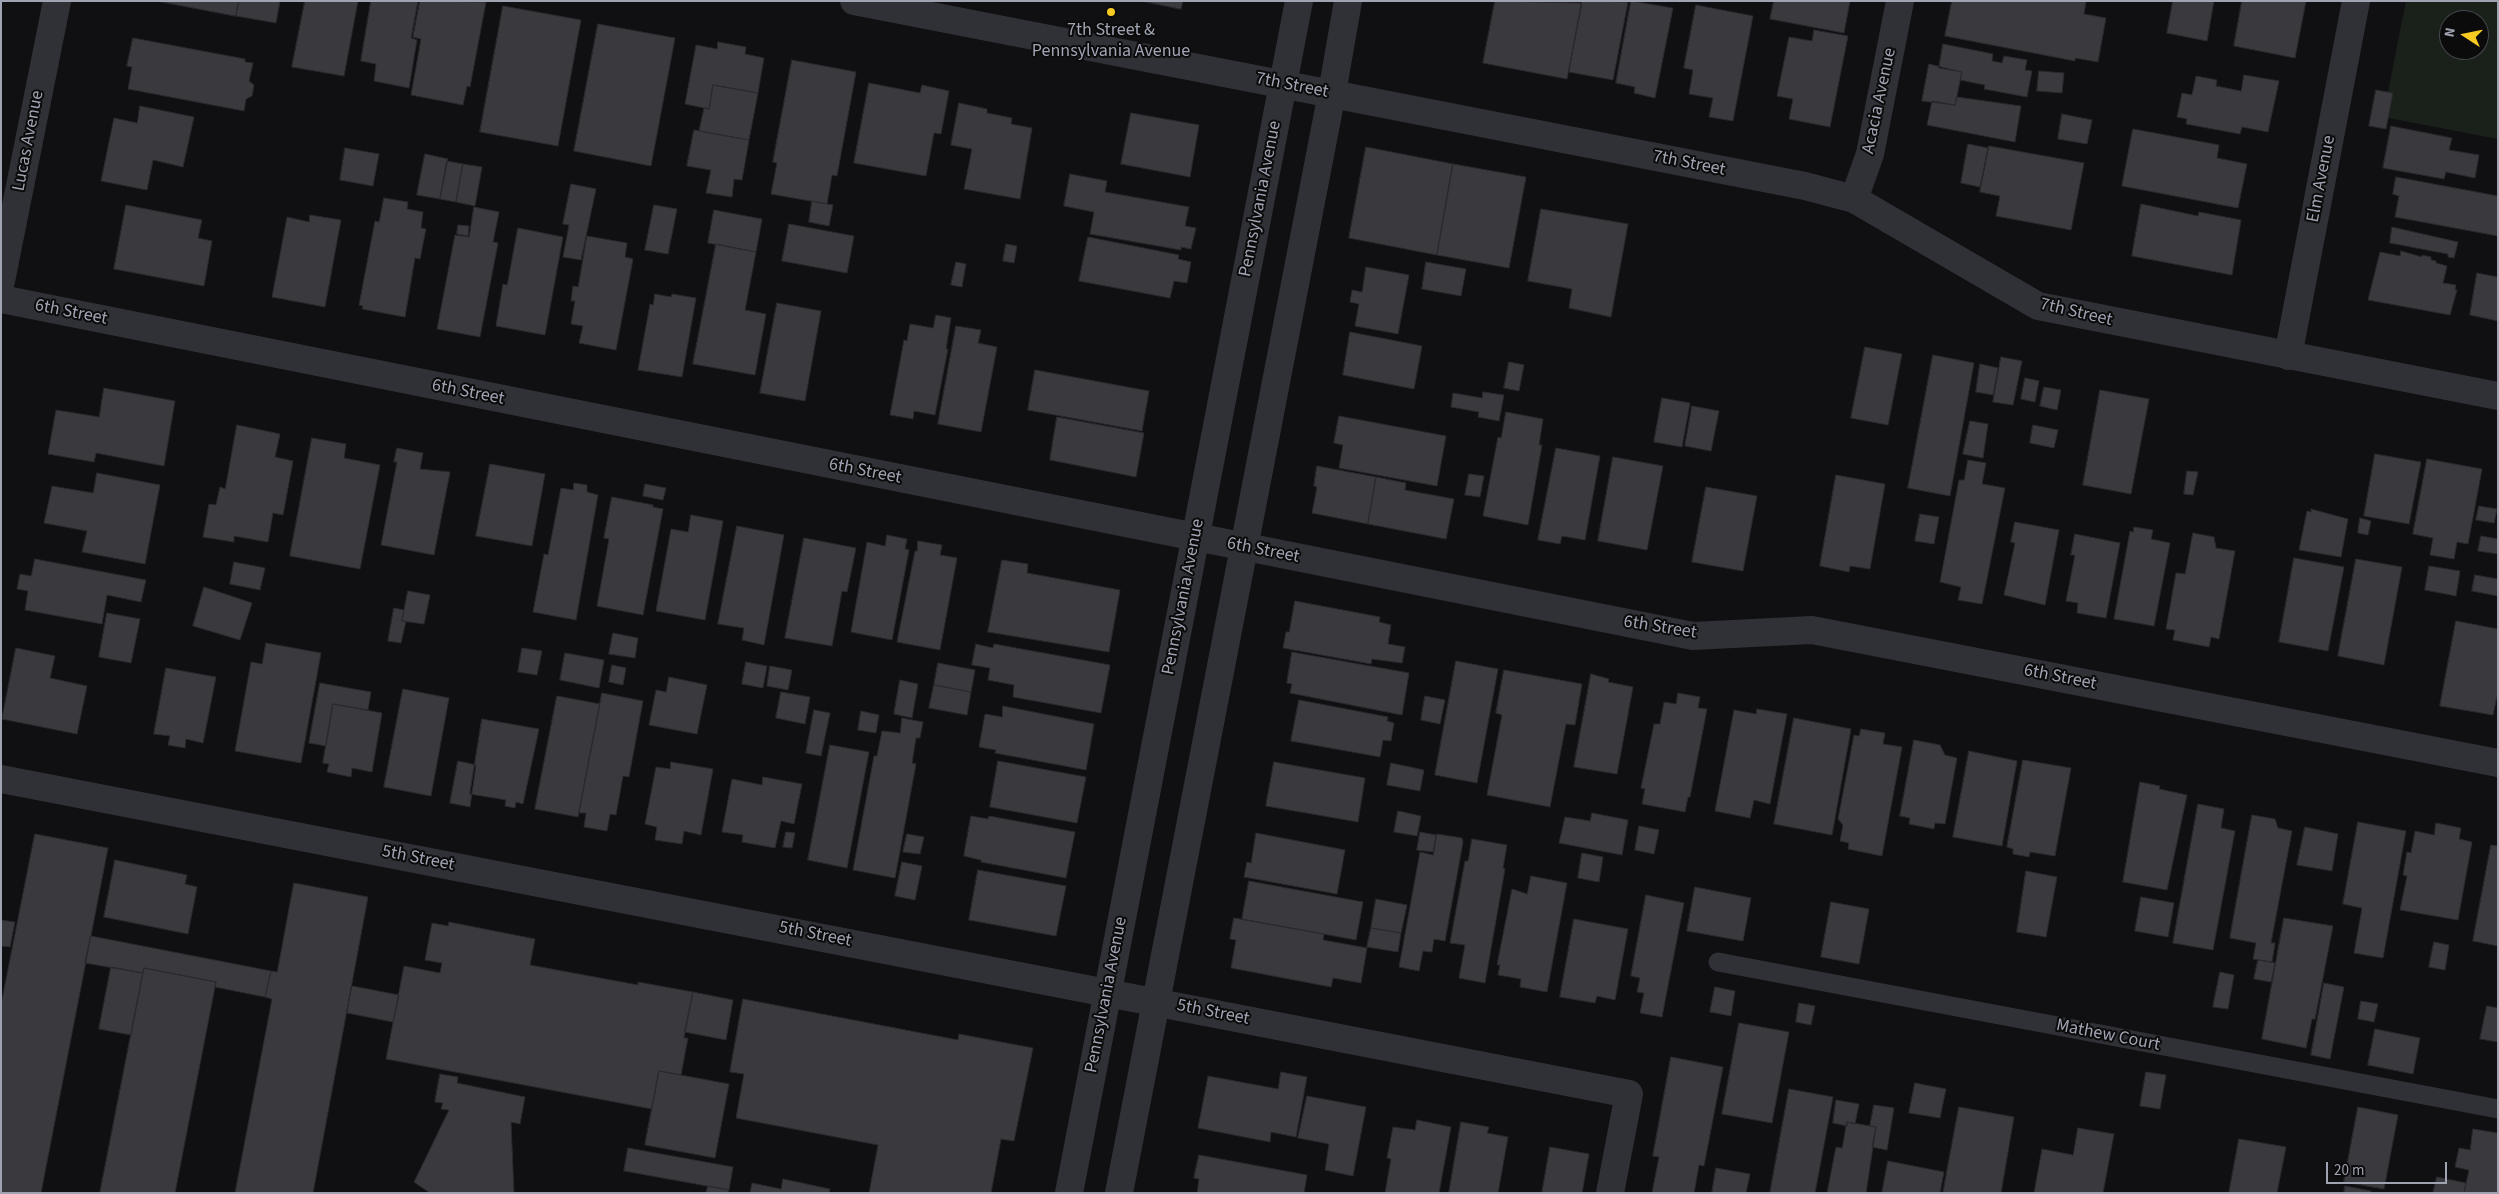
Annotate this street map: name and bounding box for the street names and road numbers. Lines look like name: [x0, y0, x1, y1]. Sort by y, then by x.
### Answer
street label: Acacia Avenue: [1858, 46, 1902, 156]
street label: 7th Street: [1254, 68, 1330, 104]
street label: Lucas Avenue: [9, 89, 49, 193]
street label: Pennsylvania Avenue: [1235, 119, 1287, 279]
street label: Elm Avenue: [2303, 134, 2341, 224]
street label: 7th Street: [1651, 146, 1727, 182]
street label: 7th Street: [2038, 294, 2114, 332]
street label: 6th Street: [33, 295, 109, 331]
street label: 6th Street: [430, 375, 506, 411]
street label: 6th Street: [827, 454, 903, 490]
street label: Pennsylvania Avenue: [1158, 517, 1210, 677]
street label: 6th Street: [1225, 533, 1301, 569]
street label: 6th Street: [1622, 612, 1698, 644]
street label: 6th Street: [2022, 660, 2098, 696]
street label: 5th Street: [380, 841, 456, 877]
street label: Pennsylvania Avenue: [1081, 915, 1133, 1075]
street label: 5th Street: [777, 917, 853, 953]
street label: 5th Street: [1175, 995, 1251, 1031]
street label: Mathew Court: [2054, 1015, 2162, 1057]

